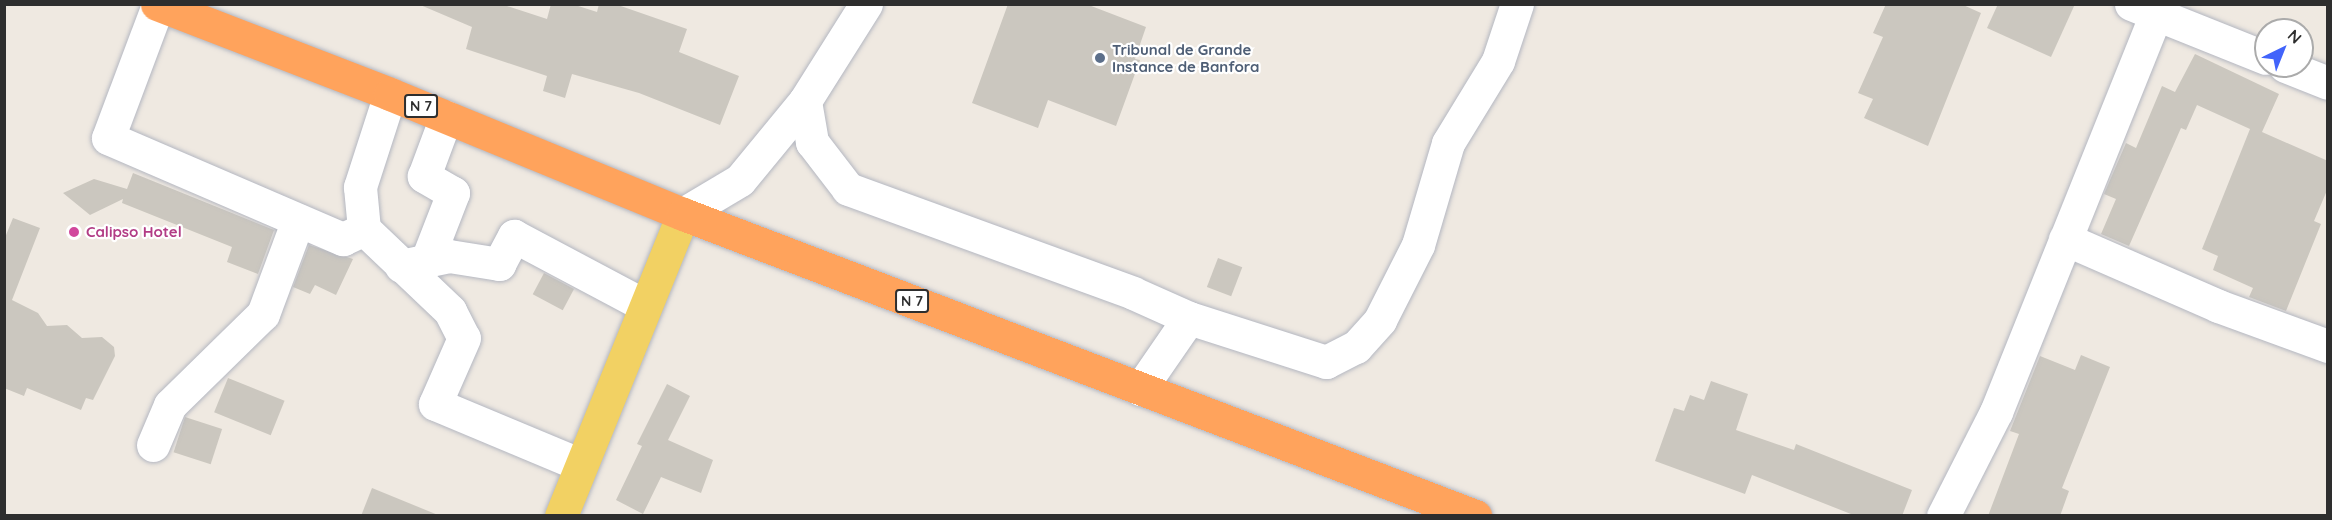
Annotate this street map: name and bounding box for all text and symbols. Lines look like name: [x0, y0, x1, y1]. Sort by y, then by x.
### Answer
north arrow: [2254, 18, 2314, 78]
text: N: [2284, 25, 2306, 48]
place label: Tribunal de Grande Instance de Banfora: [1112, 40, 1260, 75]
marker: Tribunal de Grande Instance de Banfora: [1093, 51, 1107, 65]
road number: N 7: [403, 95, 439, 117]
place label: Calipso Hotel: [86, 223, 182, 241]
marker: Calipso Hotel: [67, 225, 81, 239]
road number: N 7: [894, 290, 930, 312]

